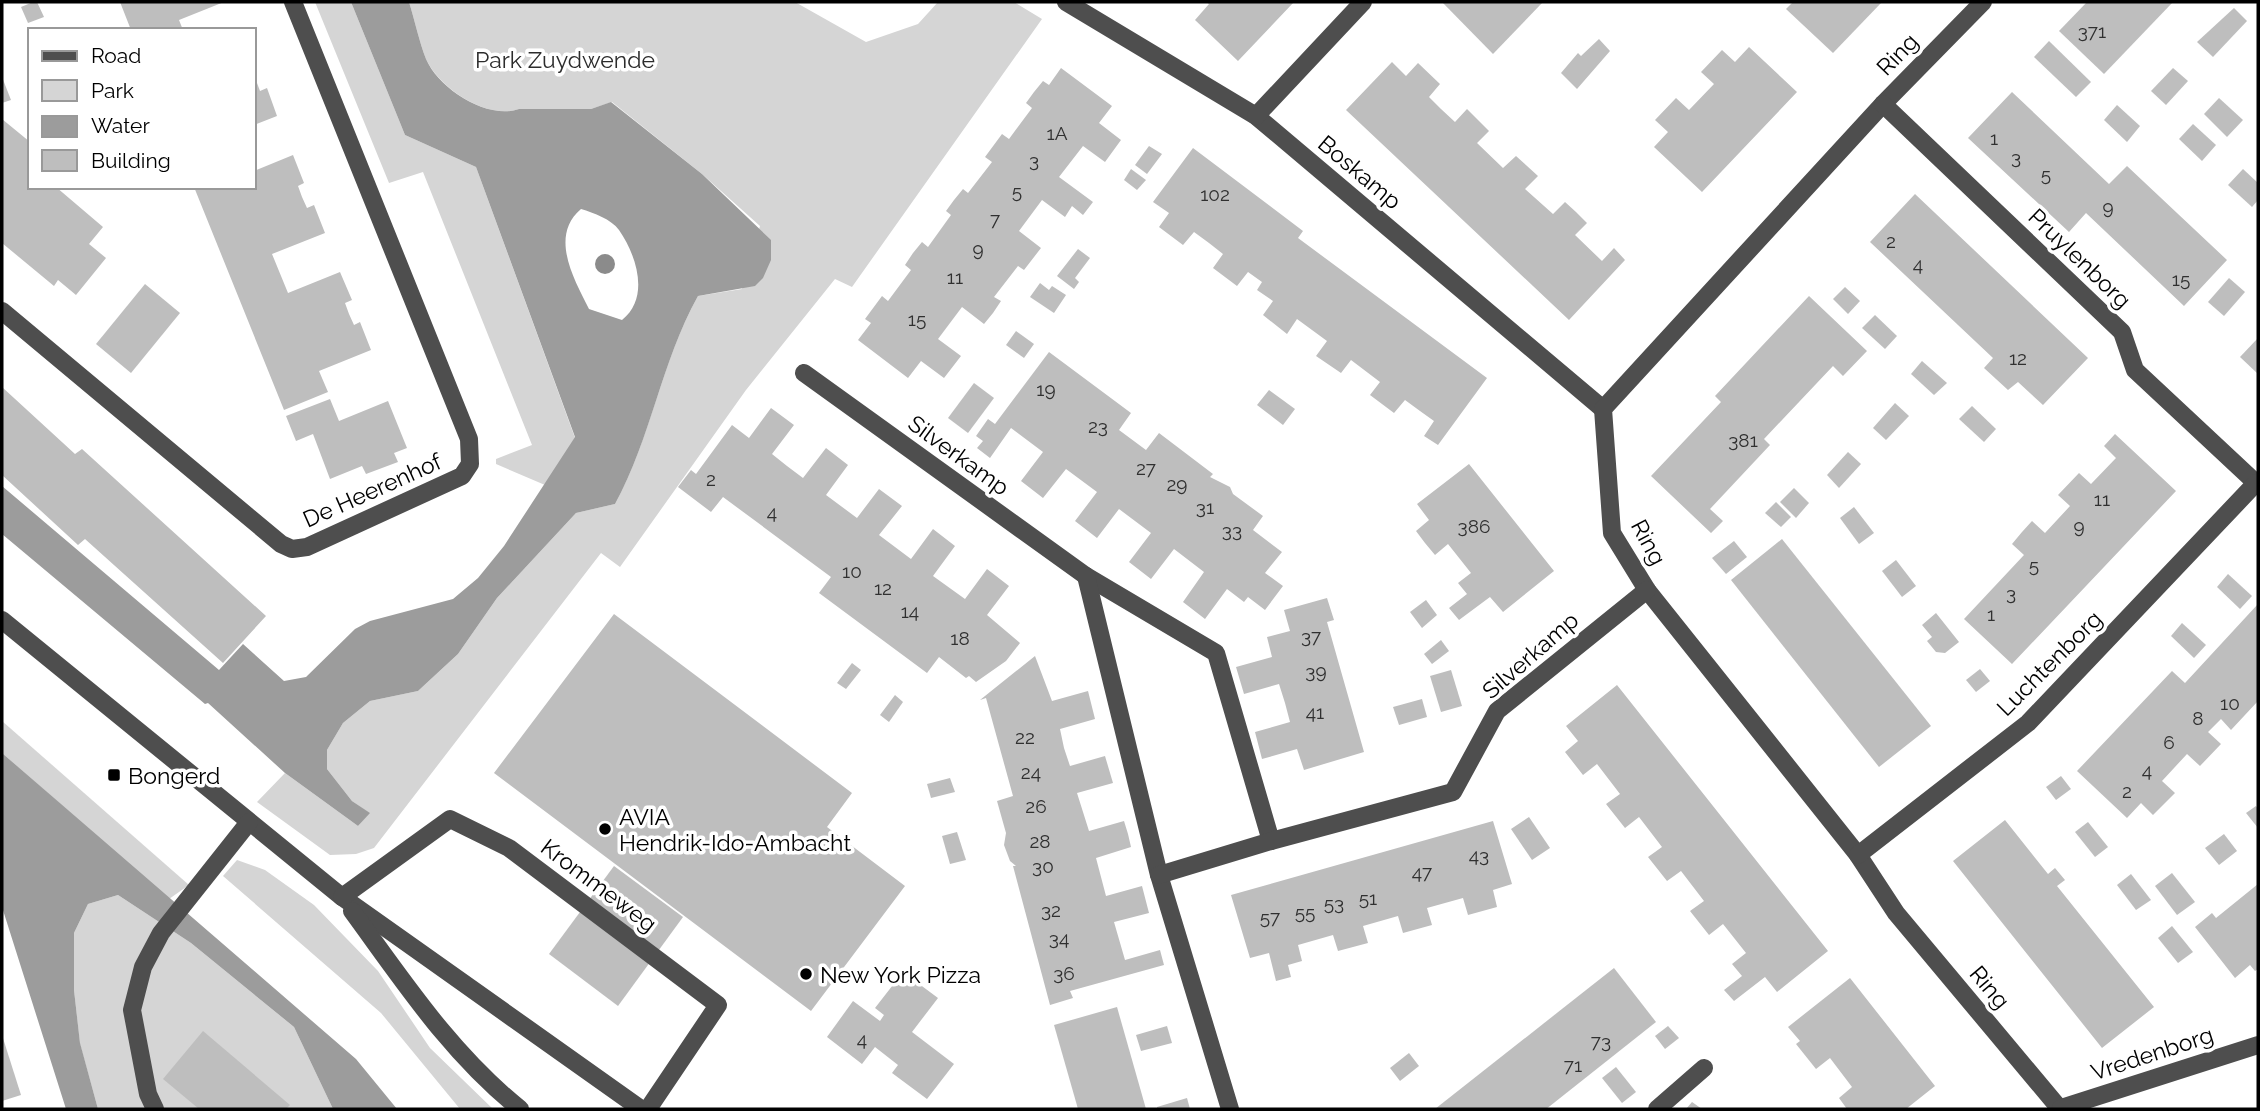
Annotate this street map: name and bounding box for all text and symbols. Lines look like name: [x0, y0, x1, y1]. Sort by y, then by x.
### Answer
house number: 371: [2078, 20, 2106, 42]
legend: [28, 28, 256, 189]
street label: Ring: [1871, 28, 1923, 80]
text: Road: [91, 43, 141, 68]
park label: Park Zuydwende: [475, 46, 655, 73]
text: Park: [91, 78, 134, 103]
text: Water: [91, 113, 150, 138]
house number: 1A: [1047, 122, 1068, 144]
house number: 1: [1990, 127, 1998, 149]
street label: Boskamp: [1313, 129, 1407, 215]
house number: 3: [2011, 146, 2021, 168]
text: Building: [91, 148, 171, 173]
house number: 3: [1029, 149, 1039, 171]
house number: 5: [2041, 163, 2051, 185]
house number: 5: [1012, 180, 1022, 202]
house number: 102: [1200, 183, 1230, 205]
house number: 9: [2102, 196, 2114, 218]
street label: Pruylenborg: [2023, 203, 2137, 313]
house number: 7: [990, 208, 1000, 230]
house number: 2: [1886, 230, 1896, 252]
house number: 9: [972, 238, 984, 260]
house number: 4: [1913, 253, 1923, 275]
house number: 11: [947, 266, 963, 288]
house number: 15: [2172, 268, 2190, 290]
house number: 15: [908, 308, 926, 330]
house number: 12: [2009, 347, 2027, 369]
house number: 19: [1036, 378, 1056, 400]
street label: Silverkamp: [903, 409, 1015, 501]
house number: 23: [1088, 415, 1108, 437]
house number: 381: [1728, 429, 1758, 451]
street label: De Heerenhof: [299, 447, 447, 533]
house number: 27: [1136, 457, 1156, 479]
house number: 2: [706, 468, 716, 490]
house number: 29: [1166, 473, 1188, 495]
house number: 11: [2094, 488, 2110, 510]
house number: 31: [1196, 496, 1214, 518]
house number: 4: [767, 501, 777, 523]
house number: 386: [1458, 515, 1490, 537]
street label: Ring: [1626, 515, 1672, 569]
house number: 9: [2073, 515, 2085, 537]
house number: 33: [1222, 519, 1242, 541]
house number: 5: [2029, 554, 2039, 576]
house number: 10: [842, 560, 862, 582]
house number: 12: [874, 577, 892, 599]
house number: 3: [2006, 582, 2016, 604]
house number: 14: [901, 600, 919, 622]
house number: 1: [1987, 603, 1995, 625]
street label: Luchtenborg: [1991, 605, 2107, 721]
street label: Silverkamp: [1477, 606, 1583, 704]
house number: 37: [1301, 625, 1321, 647]
house number: 18: [950, 627, 970, 649]
house number: 39: [1305, 660, 1327, 682]
house number: 10: [2220, 692, 2240, 714]
house number: 41: [1306, 701, 1324, 723]
house number: 8: [2192, 707, 2204, 729]
house number: 22: [1015, 726, 1035, 748]
house number: 6: [2163, 731, 2175, 753]
house number: 4: [2142, 759, 2152, 781]
house number: 24: [1021, 761, 1041, 783]
place label: Bongerd: [128, 762, 220, 789]
marker: Bongerd: [106, 767, 122, 783]
house number: 2: [2122, 780, 2132, 802]
house number: 26: [1025, 795, 1047, 817]
place label: AVIA Hendrik-Ido-Ambacht: [619, 803, 851, 856]
marker: AVIA Hendrik-Ido-Ambacht: [597, 821, 613, 837]
house number: 28: [1029, 830, 1051, 852]
street label: Krommeweg: [536, 833, 662, 937]
house number: 43: [1469, 844, 1489, 866]
house number: 30: [1032, 855, 1054, 877]
house number: 47: [1412, 861, 1432, 883]
house number: 51: [1359, 887, 1377, 909]
house number: 53: [1324, 892, 1344, 914]
house number: 32: [1041, 899, 1061, 921]
house number: 55: [1295, 901, 1315, 923]
house number: 57: [1260, 906, 1280, 928]
house number: 34: [1049, 927, 1069, 949]
street label: Ring: [1964, 960, 2016, 1014]
place label: New York Pizza: [820, 961, 981, 988]
house number: 36: [1053, 962, 1075, 984]
marker: New York Pizza: [798, 966, 814, 982]
street label: Vredenborg: [2087, 1021, 2217, 1085]
house number: 4: [857, 1028, 867, 1050]
house number: 73: [1591, 1030, 1611, 1052]
house number: 71: [1564, 1054, 1582, 1076]

